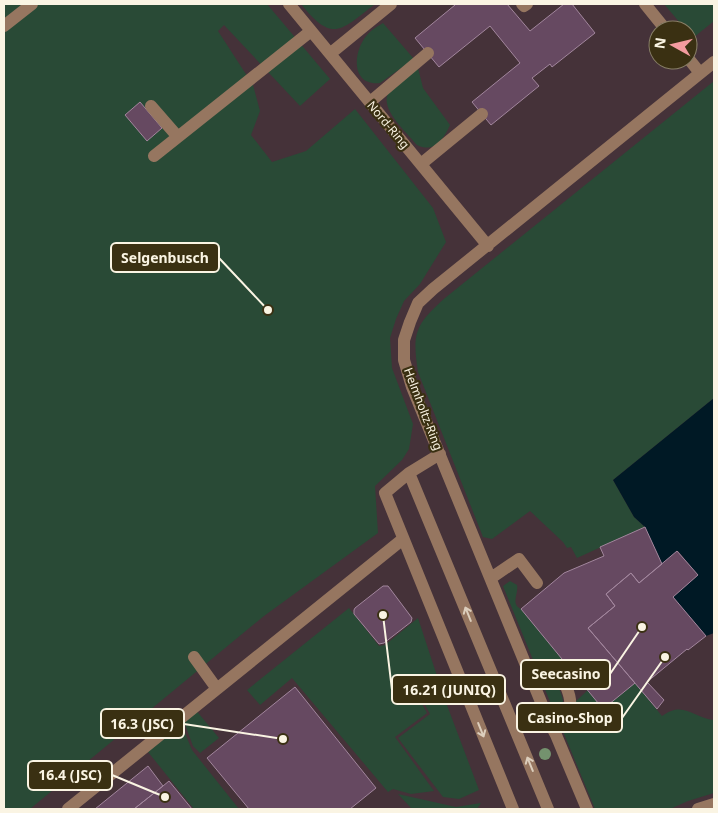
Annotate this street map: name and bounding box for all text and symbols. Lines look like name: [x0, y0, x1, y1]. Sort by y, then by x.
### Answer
north arrow: [648, 20, 698, 70]
text: N: [649, 36, 670, 50]
street label: Nord-Ring: [363, 97, 413, 152]
callout: Selgenbusch: [111, 243, 219, 272]
text: Selgenbusch: [121, 248, 209, 267]
street label: Helmholtz-Ring: [400, 365, 447, 452]
one-way arrow: [463, 607, 472, 622]
callout: Seecasino: [521, 660, 610, 689]
text: Seecasino: [531, 664, 601, 683]
callout: 16.21 (JUNIQ): [392, 675, 505, 704]
text: 16.21 (JUNIQ): [402, 680, 496, 699]
callout: Casino-Shop: [517, 703, 622, 732]
text: Casino-Shop: [527, 708, 613, 727]
callout: 16.3 (JSC): [101, 709, 184, 738]
text: 16.3 (JSC): [110, 714, 174, 733]
one-way arrow: [477, 722, 486, 737]
one-way arrow: [524, 757, 534, 772]
callout: 16.4 (JSC): [28, 761, 112, 790]
text: 16.4 (JSC): [38, 765, 102, 784]

